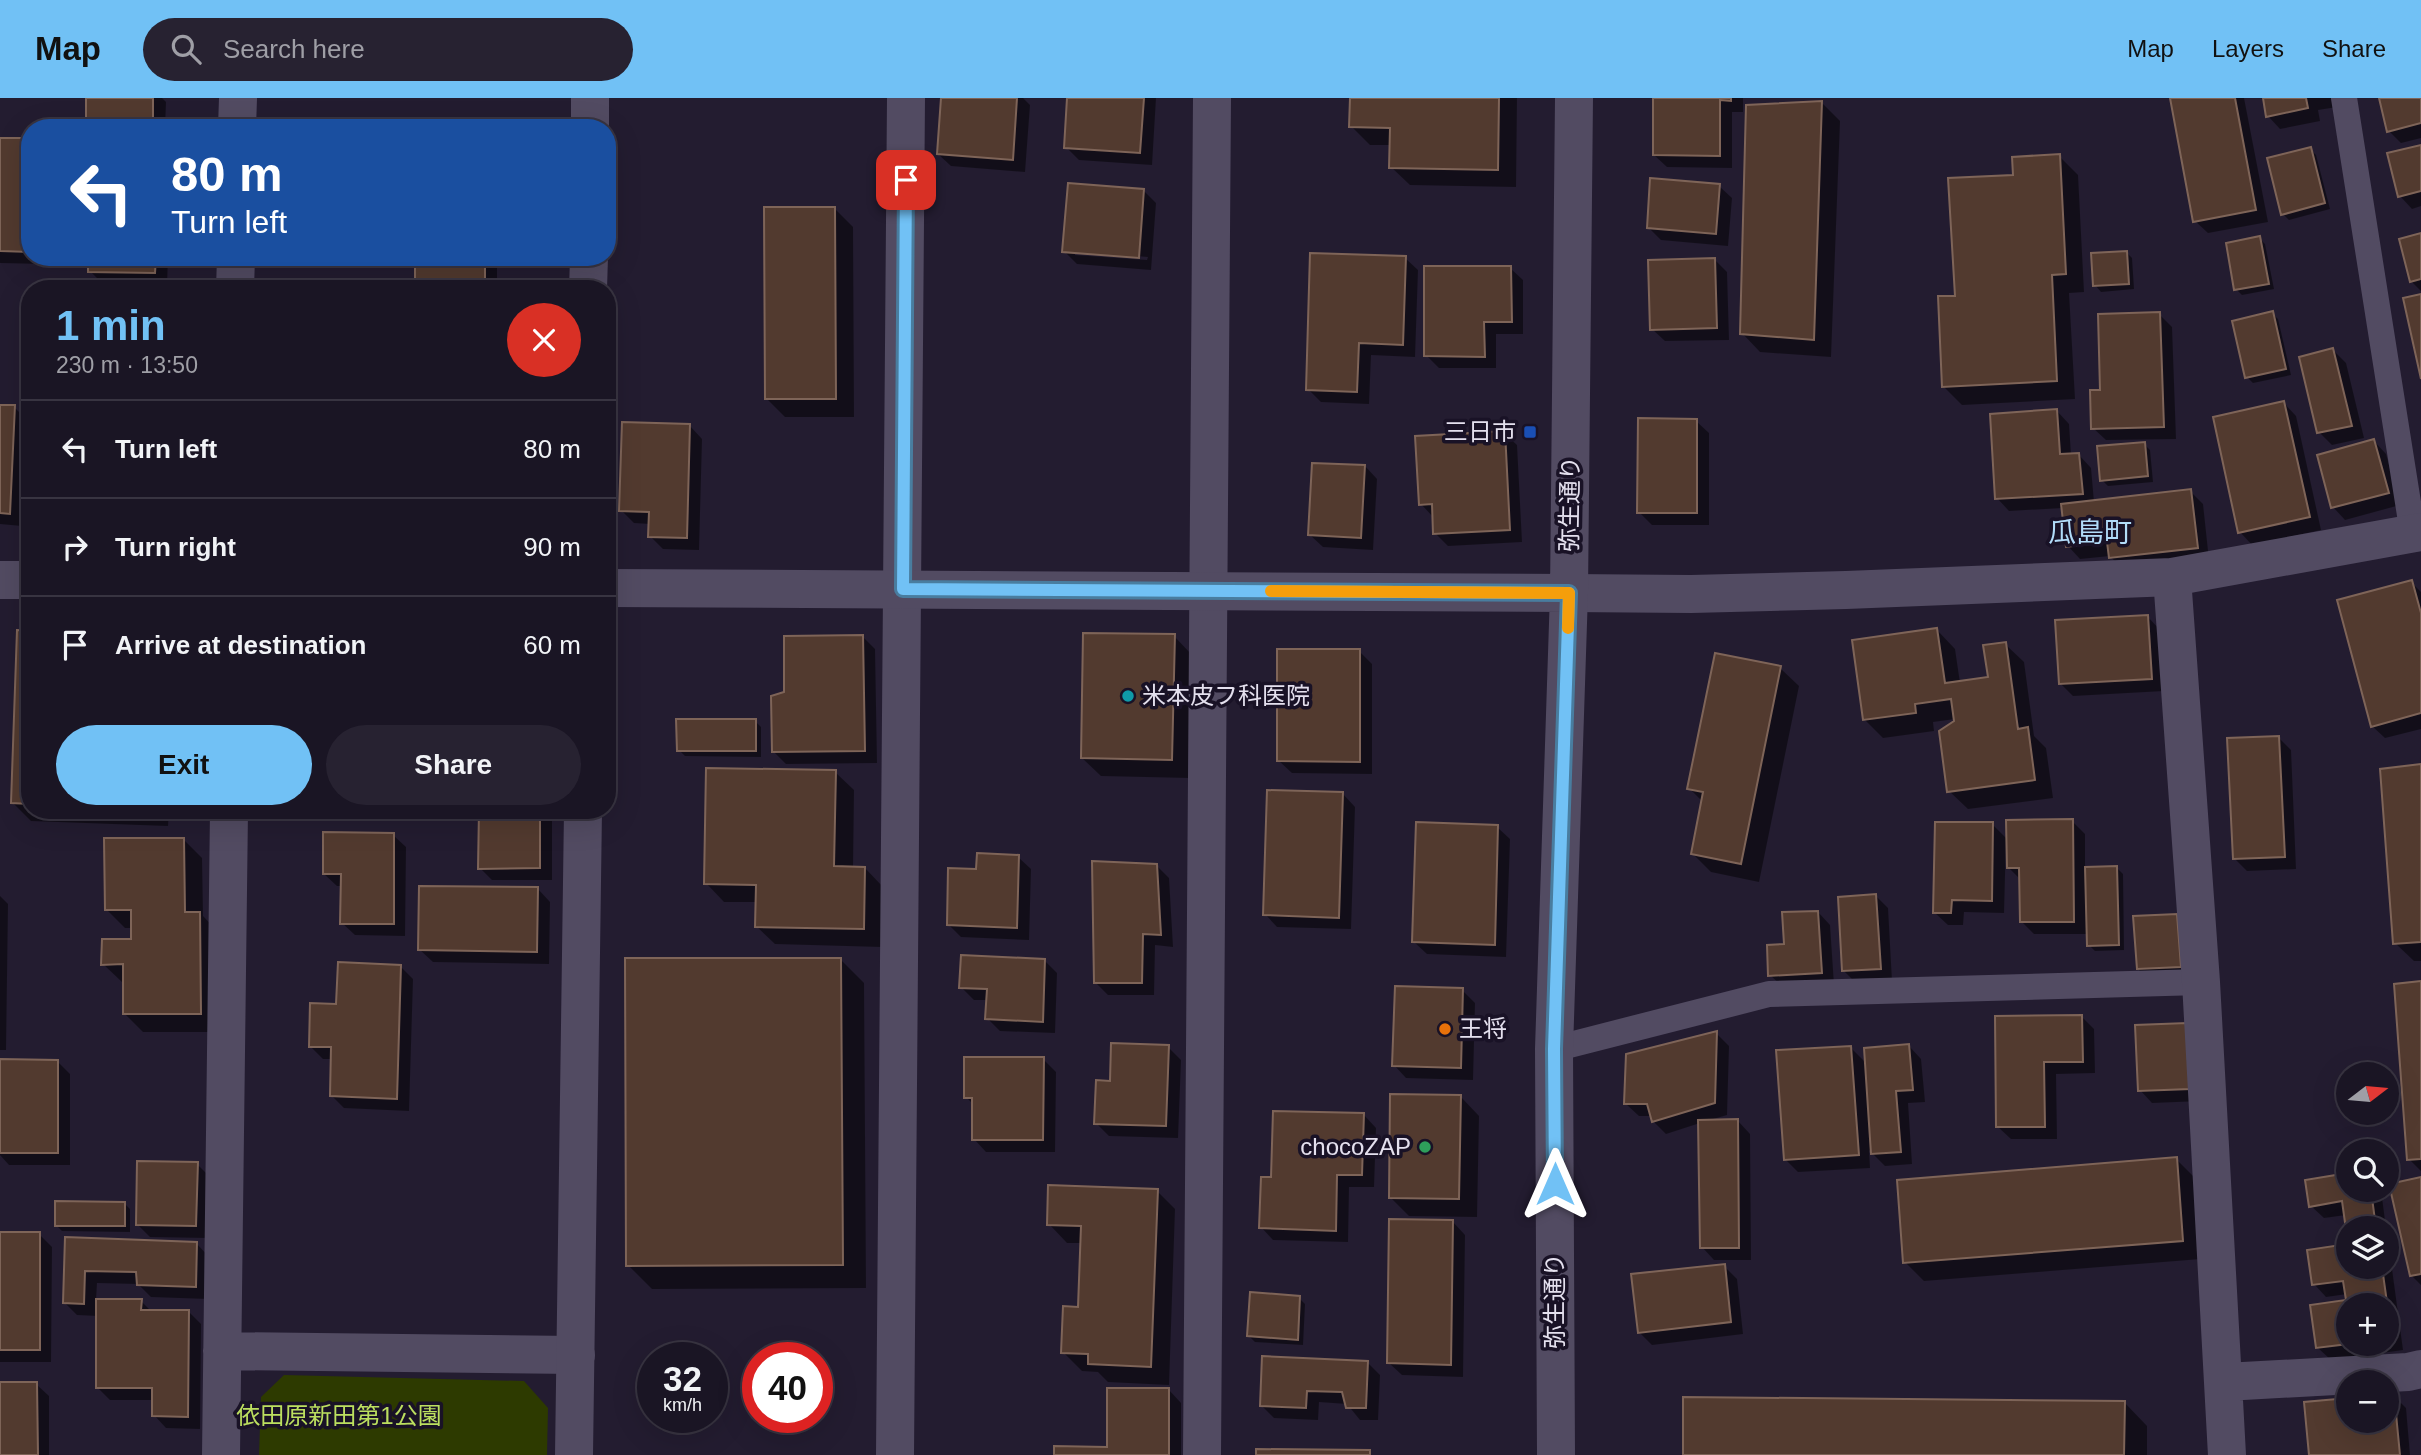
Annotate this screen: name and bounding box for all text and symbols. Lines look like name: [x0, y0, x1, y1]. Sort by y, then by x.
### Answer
search box: [143, 18, 633, 81]
text: Map: [35, 30, 101, 67]
icon: search: [167, 30, 205, 68]
text: Search here: [223, 34, 365, 64]
text: Map: [2127, 35, 2174, 62]
text: Layers: [2212, 35, 2284, 62]
text: Share: [2322, 35, 2386, 62]
icon: left: [56, 147, 147, 238]
text: 80 m: [171, 147, 283, 201]
pin: [876, 150, 936, 210]
icon: arrive: [887, 161, 925, 199]
text: Turn left: [171, 204, 287, 240]
text: 1 min: [56, 302, 166, 349]
button: close: [507, 303, 581, 377]
text: 230 m · 13:50: [56, 352, 198, 378]
place label: 三日市: [1444, 418, 1516, 445]
marker: 三日市: [1522, 424, 1538, 440]
icon: left: [56, 430, 94, 468]
text: Turn left: [115, 434, 217, 464]
text: 80 m: [523, 434, 581, 464]
street label: 弥生通り: [1555, 456, 1584, 552]
district label: 瓜島町: [2048, 517, 2132, 548]
icon: right: [56, 528, 94, 566]
text: Turn right: [115, 532, 236, 562]
text: 90 m: [523, 532, 581, 562]
icon: arrive: [56, 626, 94, 664]
text: Arrive at destination: [115, 630, 366, 660]
text: 60 m: [523, 630, 581, 660]
place label: 米本皮フ科医院: [1142, 682, 1310, 709]
marker: 米本皮フ科医院: [1120, 688, 1136, 704]
button: Exit: [56, 725, 312, 805]
button: Share: [326, 725, 581, 805]
place label: 王将: [1459, 1015, 1507, 1042]
marker: 王将: [1437, 1021, 1453, 1037]
north arrow: [2336, 1062, 2399, 1125]
map controls: [2336, 1062, 2399, 1433]
place label: chocoZAP: [1300, 1133, 1411, 1160]
marker: chocoZAP: [1417, 1139, 1433, 1155]
button: search: [2336, 1139, 2399, 1202]
position arrow: [1518, 1147, 1592, 1221]
button: layers: [2336, 1216, 2399, 1279]
street label: 弥生通り: [1541, 1253, 1568, 1349]
button: +: [2336, 1293, 2399, 1356]
speed limit sign: 40: [742, 1342, 833, 1433]
text: 32: [663, 1359, 702, 1398]
button: −: [2336, 1370, 2399, 1433]
text: km/h: [663, 1395, 702, 1415]
park label: 依田原新田第1公園: [236, 1402, 442, 1429]

